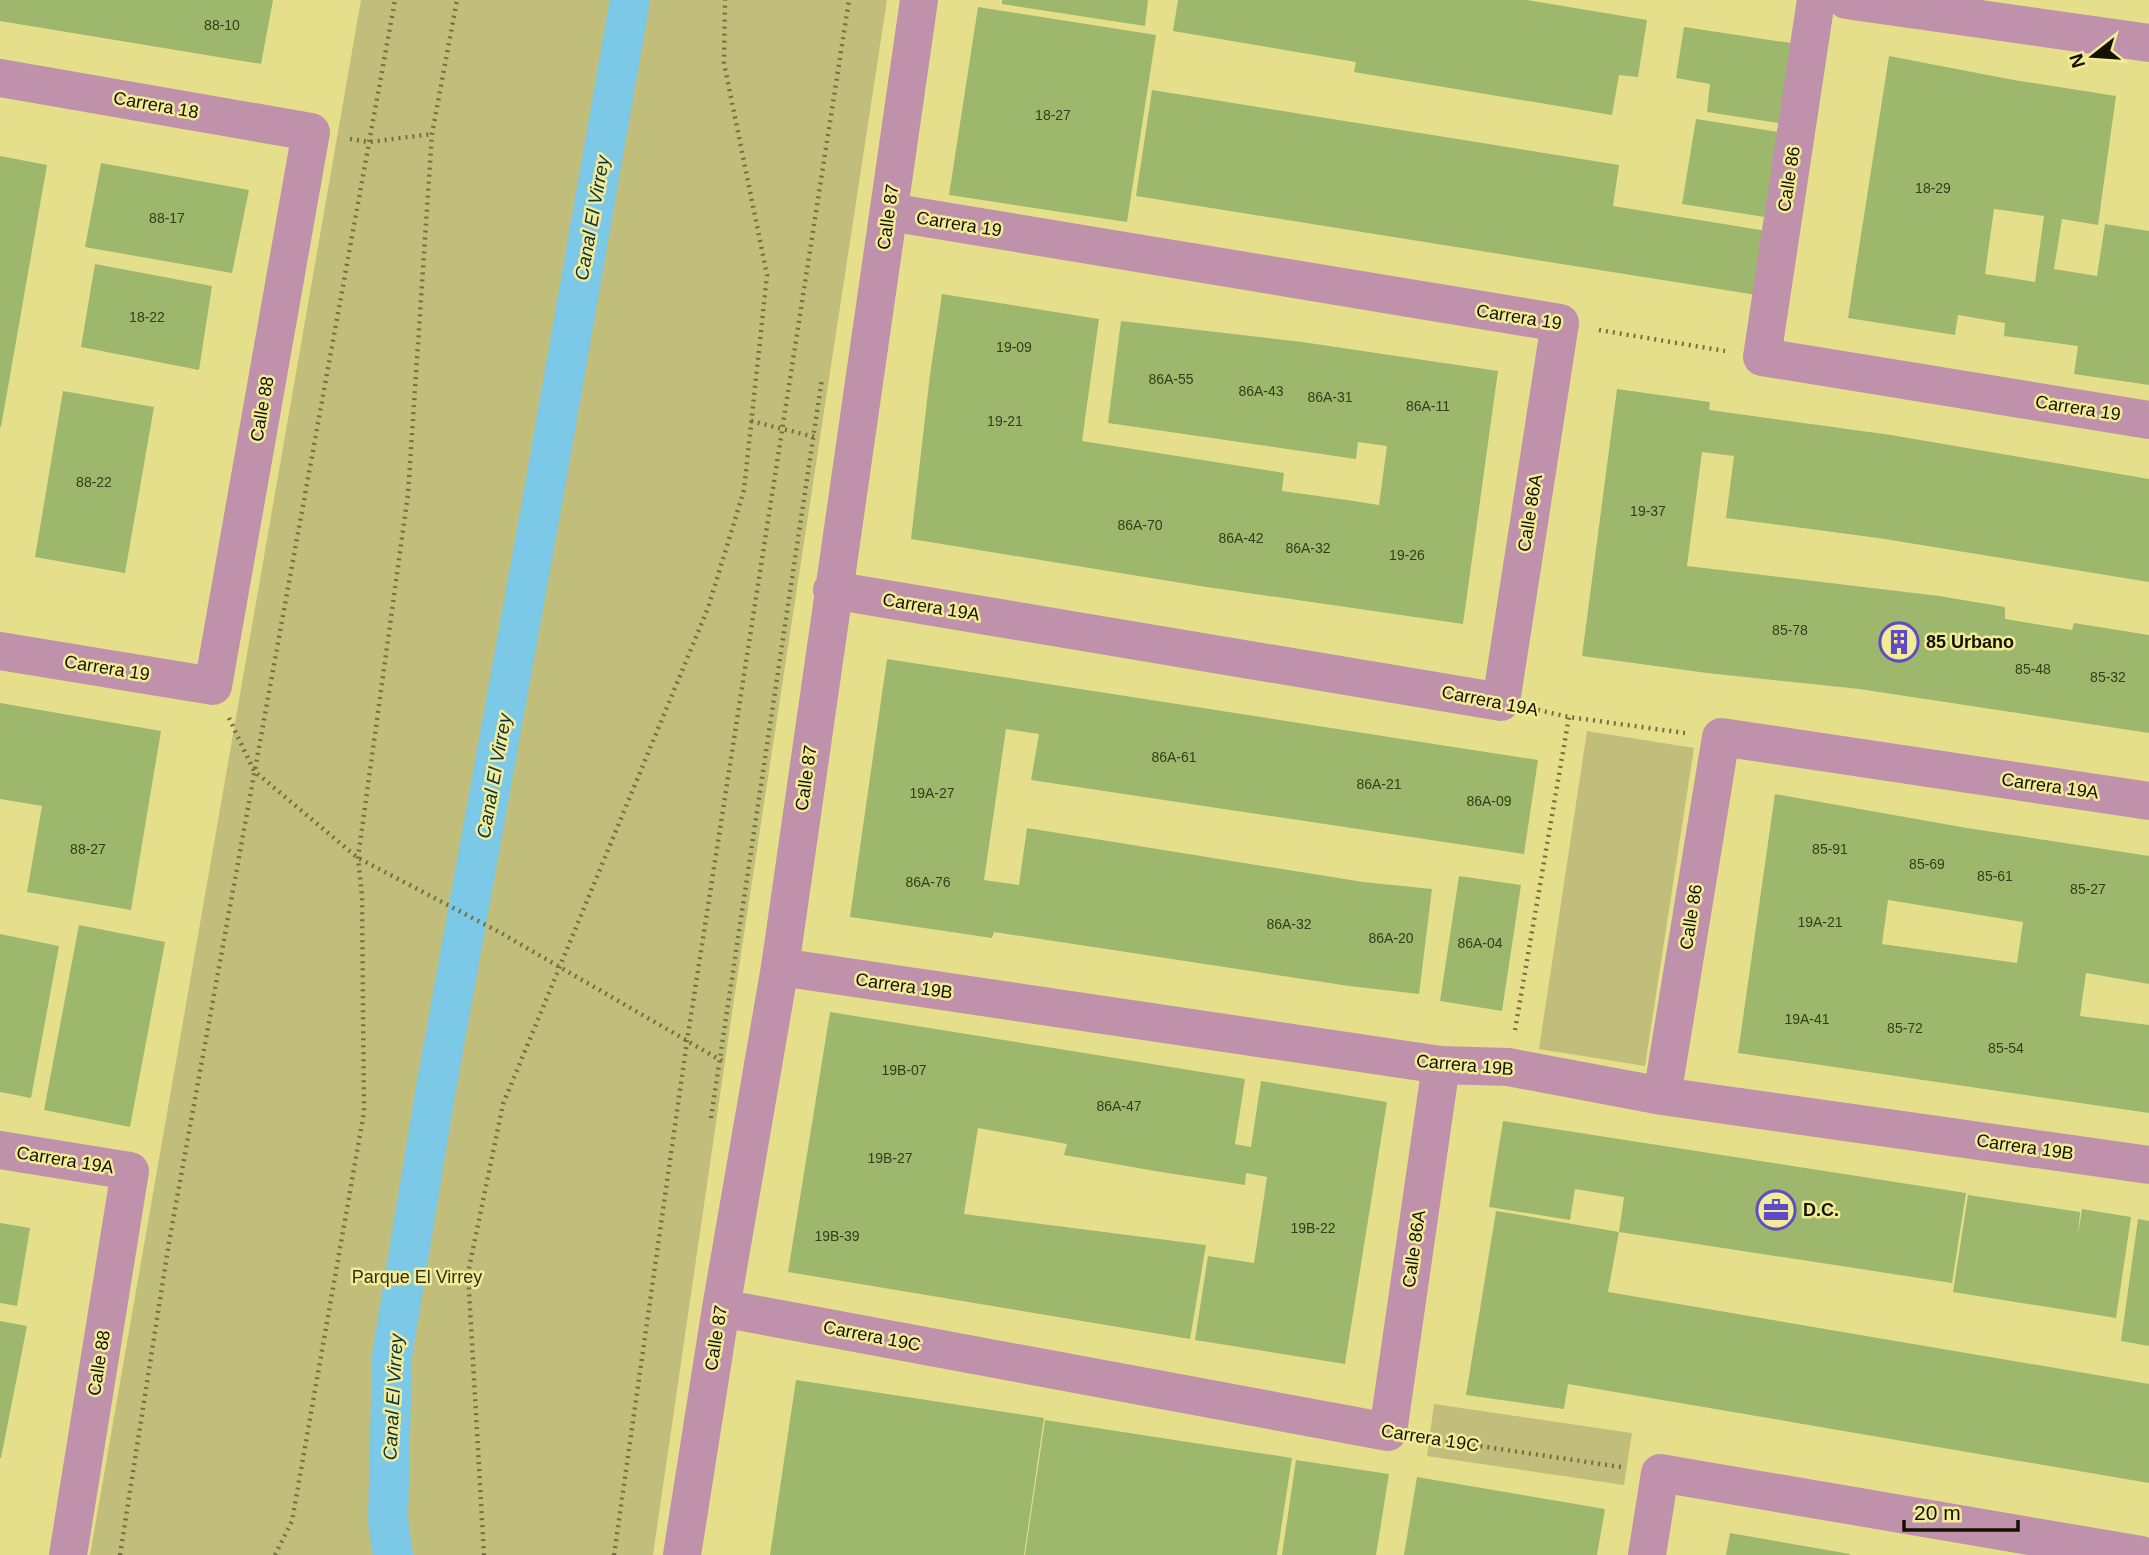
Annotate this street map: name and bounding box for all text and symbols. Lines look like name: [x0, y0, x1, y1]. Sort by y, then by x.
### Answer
house number: 88-10: [204, 17, 240, 33]
north arrow: [2058, 21, 2128, 91]
text: N: [2065, 51, 2089, 70]
street label: Carrera 18: [112, 88, 200, 122]
house number: 18-27: [1035, 107, 1071, 123]
street label: Calle 86: [1774, 145, 1804, 213]
water label: Canal El Virrey: [571, 152, 614, 282]
house number: 18-29: [1915, 180, 1951, 196]
street label: Calle 87: [874, 183, 902, 251]
street label: Carrera 19: [915, 207, 1003, 241]
house number: 88-17: [149, 210, 185, 226]
street label: Carrera 19: [1475, 300, 1563, 334]
house number: 18-22: [129, 309, 165, 325]
house number: 19-09: [996, 339, 1032, 355]
house number: 86A-55: [1148, 371, 1194, 387]
street label: Calle 88: [246, 375, 278, 443]
house number: 86A-43: [1238, 383, 1284, 399]
house number: 86A-31: [1307, 389, 1353, 405]
street label: Carrera 19: [2034, 391, 2122, 425]
house number: 86A-11: [1406, 398, 1450, 414]
house number: 19-21: [987, 413, 1023, 429]
street label: Calle 86A: [1514, 473, 1546, 553]
house number: 88-22: [76, 474, 112, 490]
house number: 19-37: [1630, 503, 1666, 519]
house number: 86A-70: [1117, 517, 1163, 533]
house number: 86A-42: [1218, 530, 1264, 546]
house number: 86A-32: [1285, 540, 1331, 556]
house number: 19-26: [1389, 547, 1425, 563]
street label: Carrera 19A: [881, 589, 981, 625]
building icon: 85 Urbano: [1878, 621, 1920, 663]
house number: 85-78: [1772, 622, 1808, 638]
place label: 85 Urbano: [1926, 632, 2014, 652]
street label: Carrera 19: [63, 651, 151, 685]
house number: 85-48: [2015, 661, 2051, 677]
house number: 85-32: [2090, 669, 2126, 685]
street label: Carrera 19A: [1440, 682, 1540, 720]
water label: Canal El Virrey: [473, 710, 516, 840]
street label: Calle 87: [792, 744, 820, 812]
house number: 86A-61: [1151, 749, 1197, 765]
street label: Carrera 19A: [2000, 769, 2100, 803]
house number: 86A-21: [1356, 776, 1402, 792]
house number: 19A-27: [909, 785, 955, 801]
house number: 86A-09: [1466, 793, 1512, 809]
house number: 88-27: [70, 841, 106, 857]
house number: 85-91: [1812, 841, 1848, 857]
house number: 85-69: [1909, 856, 1945, 872]
house number: 85-61: [1977, 868, 2013, 884]
house number: 86A-76: [905, 874, 951, 890]
house number: 85-27: [2070, 881, 2106, 897]
street label: Calle 86: [1676, 883, 1706, 951]
house number: 19A-21: [1797, 914, 1843, 930]
house number: 86A-32: [1266, 916, 1312, 932]
house number: 86A-20: [1368, 930, 1414, 946]
house number: 86A-04: [1457, 935, 1503, 951]
street label: Carrera 19B: [854, 969, 954, 1003]
house number: 19A-41: [1784, 1011, 1830, 1027]
house number: 85-72: [1887, 1020, 1923, 1036]
house number: 85-54: [1988, 1040, 2024, 1056]
street label: Carrera 19B: [1415, 1051, 1515, 1079]
house number: 19B-07: [881, 1062, 927, 1078]
house number: 86A-47: [1096, 1098, 1142, 1114]
street label: Carrera 19B: [1975, 1130, 2075, 1164]
street label: Carrera 19A: [15, 1142, 115, 1178]
house number: 19B-27: [867, 1150, 913, 1166]
office icon: D.C.: [1755, 1189, 1797, 1231]
place label: D.C.: [1803, 1200, 1839, 1220]
street label: Calle 86A: [1399, 1209, 1429, 1289]
house number: 19B-22: [1290, 1220, 1336, 1236]
house number: 19B-39: [814, 1228, 860, 1244]
park label: Parque El Virrey: [352, 1267, 482, 1287]
street label: Calle 87: [701, 1304, 731, 1372]
street label: Carrera 19C: [821, 1317, 923, 1355]
street label: Calle 88: [84, 1329, 114, 1397]
water label: Canal El Virrey: [379, 1332, 407, 1461]
street label: Carrera 19C: [1380, 1420, 1480, 1456]
scale bar: [1904, 1488, 2018, 1532]
text: 20 m: [1914, 1501, 1961, 1524]

